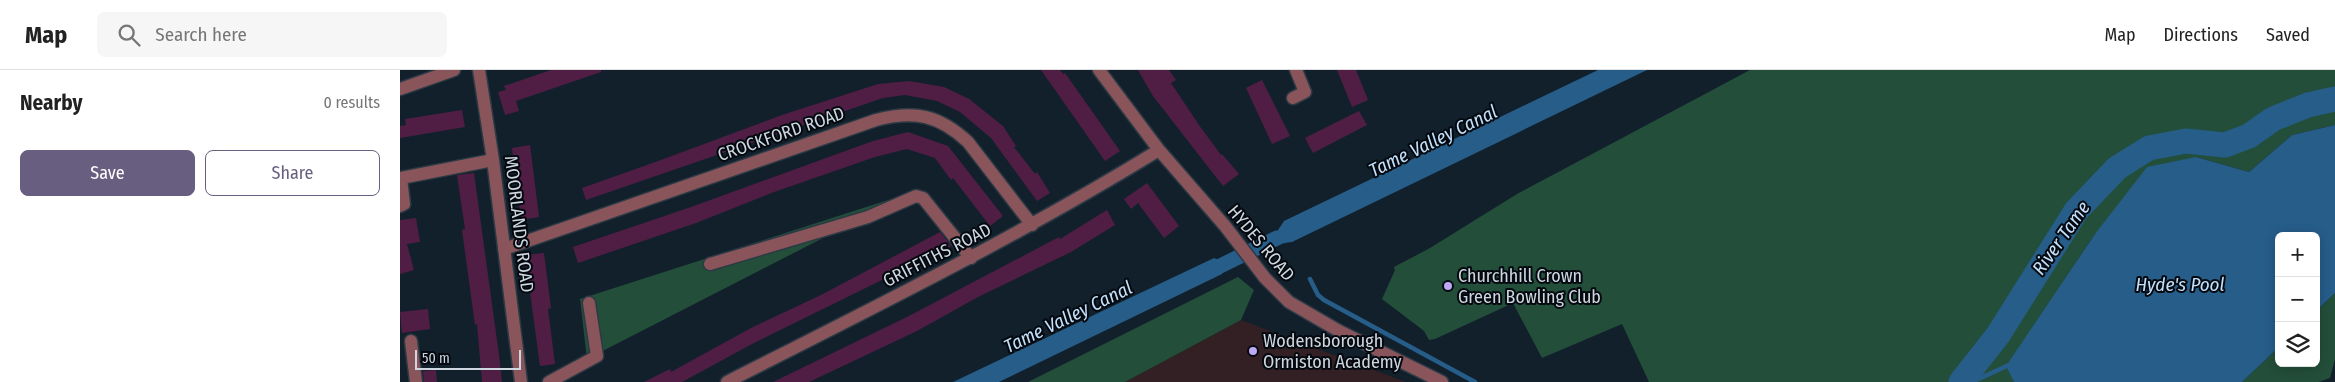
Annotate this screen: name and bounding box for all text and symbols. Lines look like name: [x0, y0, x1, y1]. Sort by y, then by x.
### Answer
search box: [97, 12, 447, 57]
text: Map: [25, 21, 67, 49]
icon: search: [115, 21, 143, 49]
text: Search here: [155, 23, 247, 46]
text: Map: [2104, 24, 2136, 46]
text: Directions: [2164, 24, 2238, 46]
text: Saved: [2266, 24, 2310, 46]
text: Nearby: [20, 90, 82, 116]
text: 0 results: [323, 93, 380, 112]
water label: Tame Valley Canal: [1365, 100, 1501, 182]
street label: CROCKFORD ROAD: [715, 102, 847, 166]
button: Save: [20, 150, 195, 196]
button: Share: [205, 150, 380, 196]
street label: MOORLANDS ROAD: [500, 154, 538, 294]
water label: River Tame: [2027, 197, 2095, 279]
street label: HYDES ROAD: [1223, 201, 1299, 285]
street label: GRIFFITHS ROAD: [879, 218, 995, 292]
map controls: [2275, 232, 2320, 367]
button: +: [2275, 232, 2320, 277]
place label: Churchhill Crown Green Bowling Club: [1458, 265, 1601, 308]
water label: Hyde's Pool: [2135, 273, 2225, 296]
water label: Tame Valley Canal: [1000, 276, 1136, 358]
button: −: [2275, 277, 2320, 322]
marker: Churchhill Crown Green Bowling Club: [1442, 280, 1454, 292]
button: layers: [2275, 322, 2320, 367]
place label: Wodensborough Ormiston Academy: [1263, 330, 1402, 373]
marker: Wodensborough Ormiston Academy: [1247, 345, 1259, 357]
scale bar: [415, 347, 521, 370]
text: 50 m: [422, 350, 450, 367]

